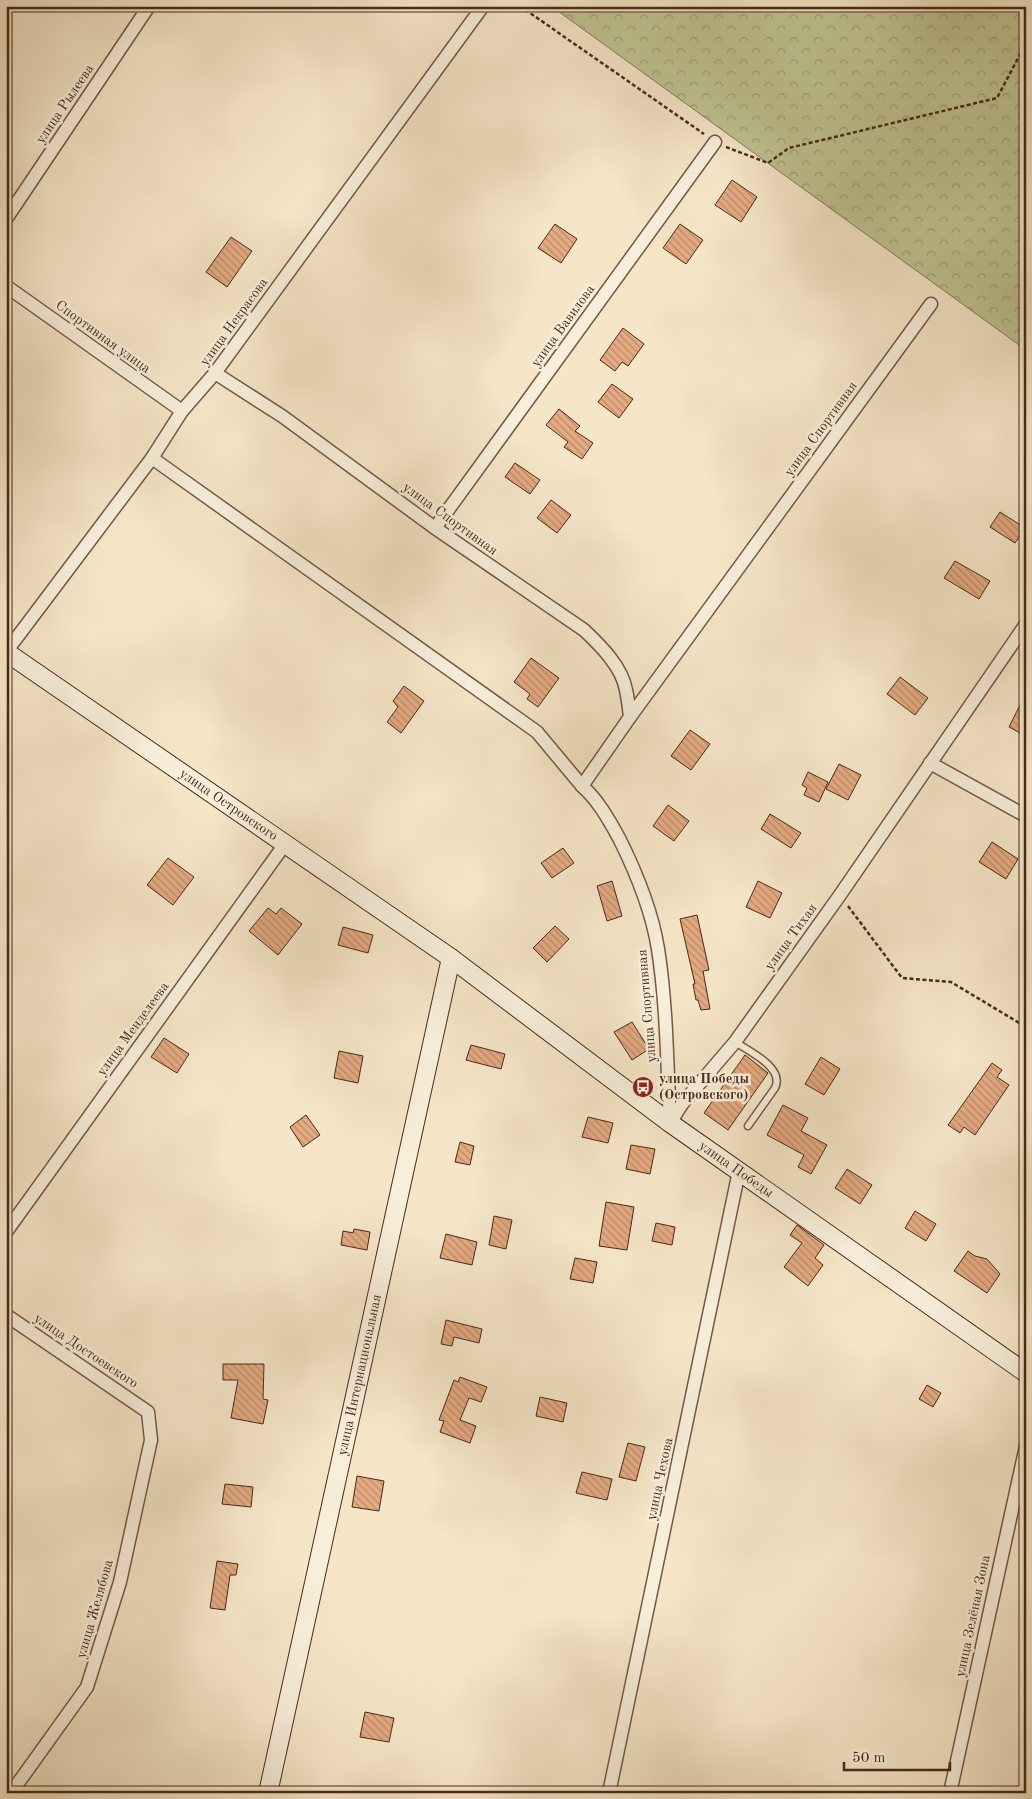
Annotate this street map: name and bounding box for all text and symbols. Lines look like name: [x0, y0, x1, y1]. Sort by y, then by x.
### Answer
street label: улица Рылеева: [33, 62, 97, 146]
street label: улица Некрасова: [197, 275, 271, 369]
street label: улица Вавилова: [528, 282, 598, 370]
street label: Спортивная улица: [53, 298, 153, 376]
street label: улица Спортивная: [782, 379, 860, 479]
street label: улица Спортивная: [400, 480, 500, 558]
street label: улица Островского: [177, 766, 280, 844]
street label: улица Тихая: [762, 901, 820, 973]
street label: улица Спортивная: [635, 949, 659, 1063]
street label: улица Менделеева: [94, 979, 172, 1079]
place label: улица Победы (Островского): [659, 1072, 749, 1102]
bus stop icon: улица Победы (Островского): [631, 1075, 655, 1099]
street label: улица Победы: [696, 1139, 776, 1200]
street label: улица Интернациональная: [335, 1293, 384, 1457]
street label: улица Достоевского: [31, 1311, 141, 1391]
street label: улица Чехова: [644, 1436, 676, 1522]
street label: улица Зелёная Зона: [953, 1554, 993, 1678]
street label: улица Желябова: [74, 1558, 116, 1660]
scale bar: [844, 1739, 951, 1771]
text: 50 m: [852, 1751, 886, 1766]

